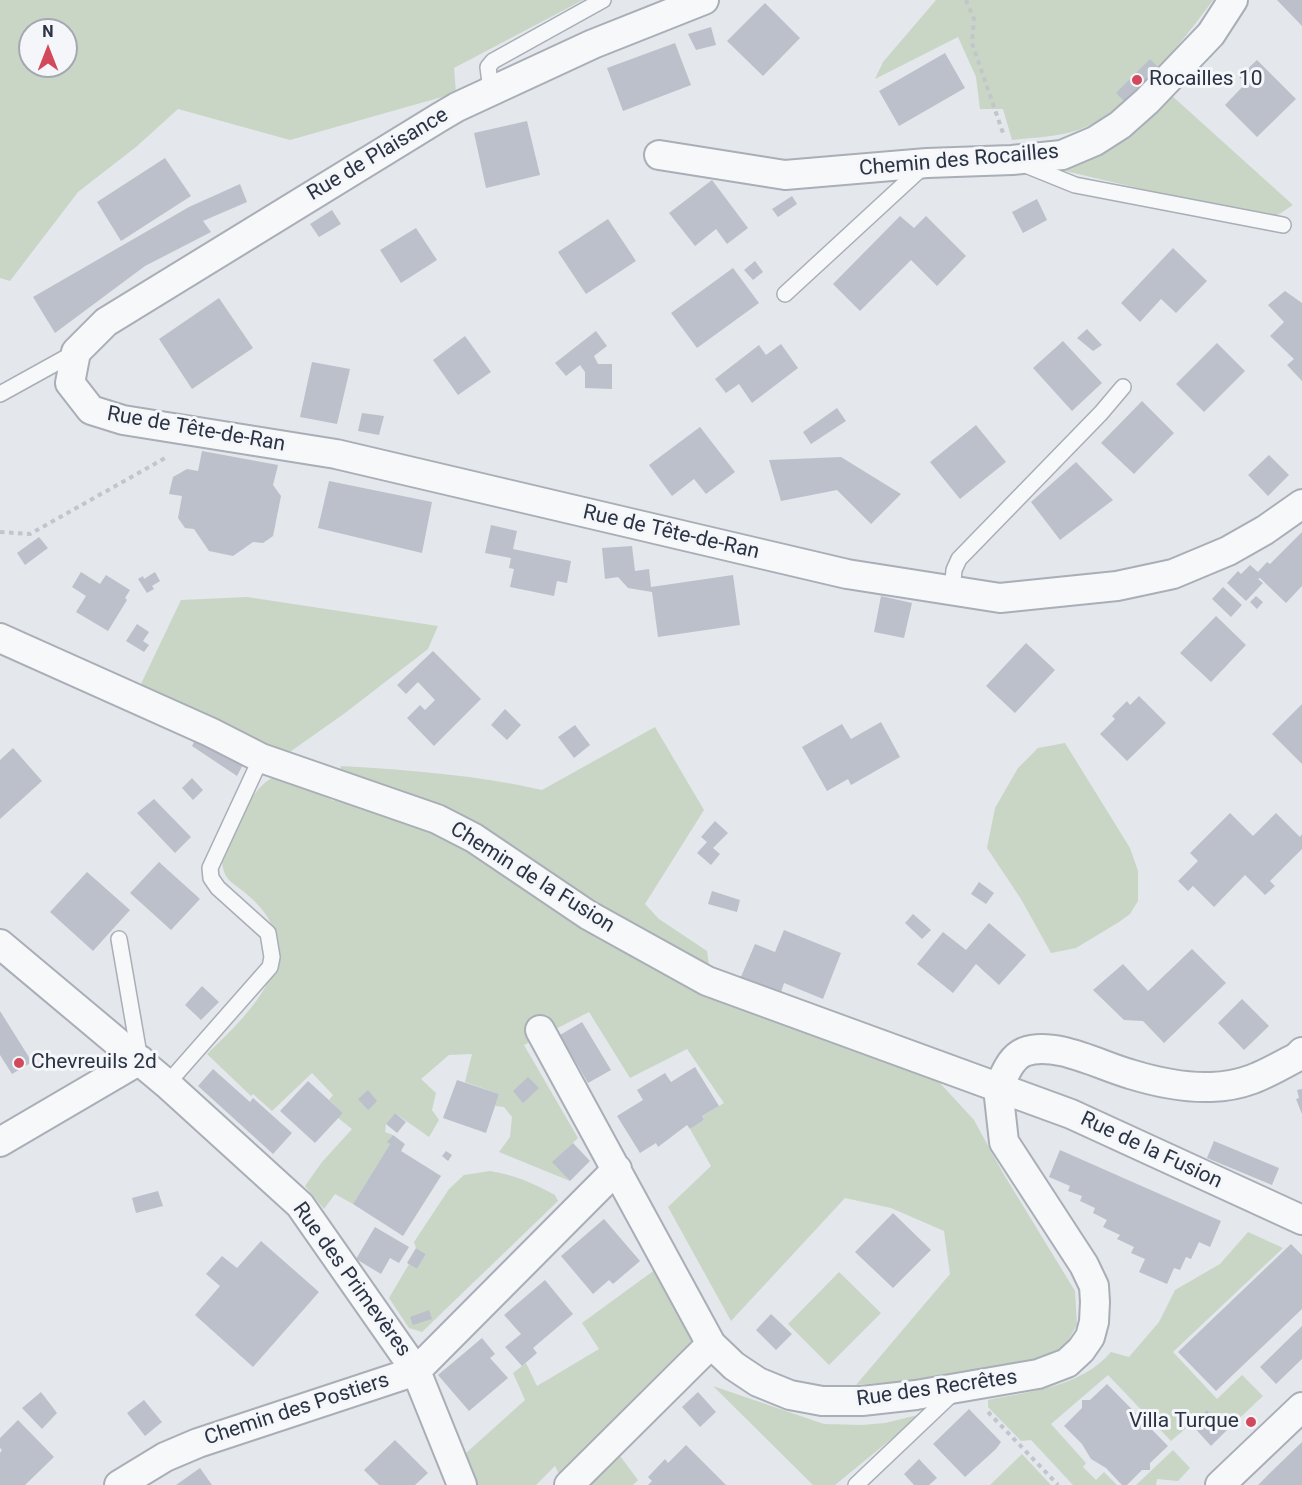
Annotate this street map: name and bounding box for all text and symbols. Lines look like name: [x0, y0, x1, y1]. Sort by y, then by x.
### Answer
north arrow: [18, 18, 78, 78]
text: N: [42, 22, 54, 41]
place label: Rocailles 10: [1149, 67, 1262, 93]
marker: Rocailles 10: [1130, 73, 1144, 87]
street label: Rue de Plaisance: [303, 103, 453, 207]
street label: Chemin des Rocailles: [858, 140, 1060, 182]
street label: Rue de Tête-de-Ran: [105, 402, 287, 458]
street label: Rue de Tête-de-Ran: [580, 500, 762, 566]
street label: Chemin de la Fusion: [445, 817, 619, 939]
place label: Chevreuils 2d: [31, 1050, 157, 1076]
marker: Chevreuils 2d: [12, 1056, 26, 1070]
street label: Rue de la Fusion: [1076, 1107, 1226, 1195]
street label: Rue des Primevères: [286, 1198, 416, 1362]
street label: Rue des Recrêtes: [855, 1365, 1019, 1413]
street label: Chemin des Postiers: [201, 1368, 393, 1452]
place label: Villa Turque: [1129, 1409, 1239, 1435]
marker: Villa Turque: [1244, 1415, 1258, 1429]

